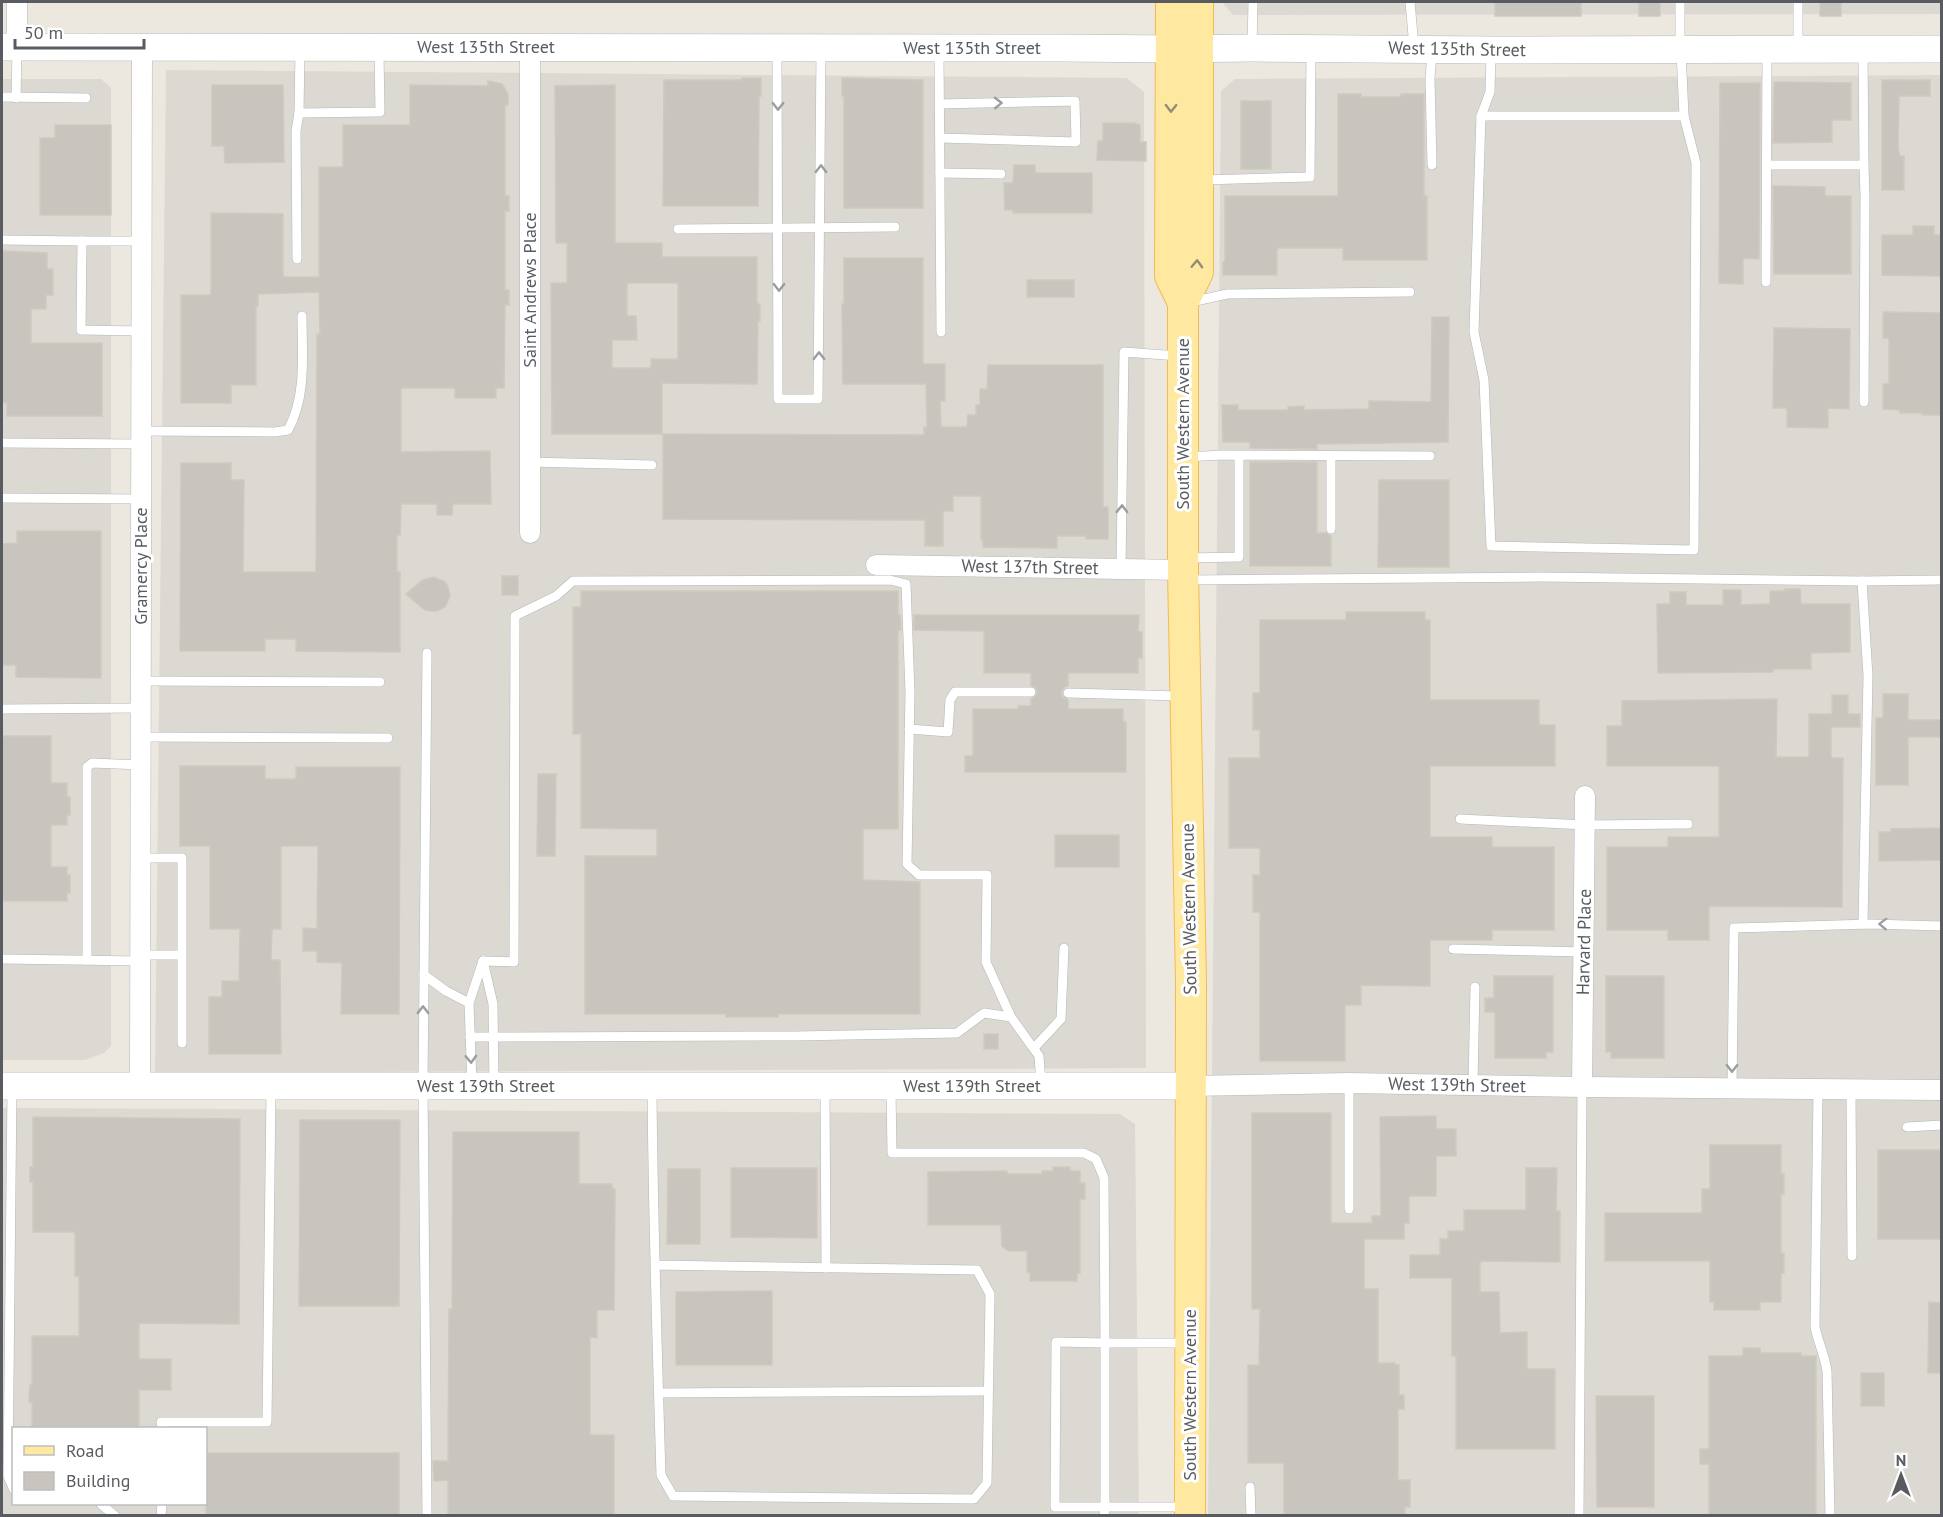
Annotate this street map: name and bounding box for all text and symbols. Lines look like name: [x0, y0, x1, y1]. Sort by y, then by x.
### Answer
scale bar: [15, 12, 144, 50]
text: 50 m: [24, 21, 63, 44]
street label: West 135th Street: [417, 35, 555, 58]
street label: West 135th Street: [903, 36, 1041, 59]
street label: West 135th Street: [1388, 36, 1526, 61]
one-way arrow: [993, 96, 1002, 109]
one-way arrow: [772, 101, 784, 110]
one-way arrow: [1164, 103, 1177, 112]
one-way arrow: [814, 165, 827, 174]
street label: Saint Andrews Place: [518, 212, 541, 368]
one-way arrow: [1191, 259, 1204, 268]
one-way arrow: [773, 282, 785, 291]
street label: South Western Avenue: [1171, 338, 1194, 510]
one-way arrow: [813, 352, 825, 361]
one-way arrow: [1116, 505, 1128, 514]
street label: Gramercy Place: [129, 507, 152, 625]
street label: West 137th Street: [961, 554, 1099, 579]
street label: South Western Avenue: [1176, 823, 1201, 995]
street label: Harvard Place: [1571, 889, 1596, 995]
one-way arrow: [1879, 918, 1888, 931]
one-way arrow: [417, 1005, 430, 1014]
one-way arrow: [465, 1054, 478, 1063]
one-way arrow: [1726, 1063, 1738, 1072]
street label: West 139th Street: [1388, 1072, 1526, 1097]
street label: West 139th Street: [417, 1074, 555, 1097]
street label: West 139th Street: [903, 1074, 1041, 1097]
street label: South Western Avenue: [1178, 1309, 1201, 1481]
legend: [12, 1427, 207, 1505]
text: Road: [66, 1439, 104, 1462]
north arrow: [1871, 1445, 1931, 1505]
text: N: [1896, 1450, 1906, 1470]
text: Building: [66, 1469, 130, 1492]

